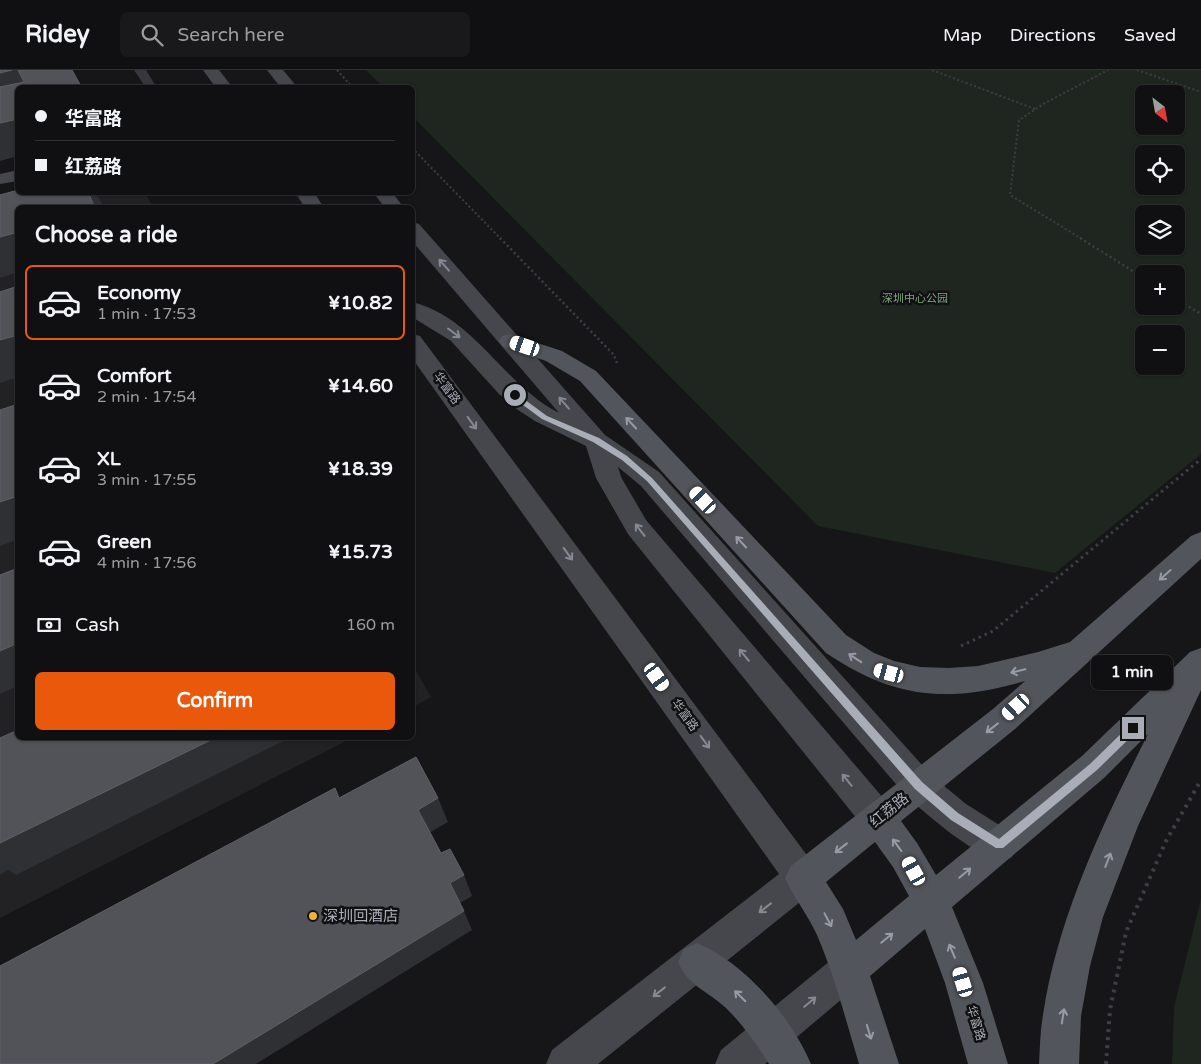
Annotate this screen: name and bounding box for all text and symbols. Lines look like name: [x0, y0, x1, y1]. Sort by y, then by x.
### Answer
search box: [120, 12, 470, 57]
text: Ridey: [25, 20, 90, 49]
icon: search: [138, 21, 166, 49]
text: Search here: [178, 24, 284, 46]
text: Map: [943, 24, 982, 46]
text: Directions: [1010, 24, 1096, 46]
text: Saved: [1124, 24, 1176, 46]
north arrow: [1135, 85, 1185, 135]
map controls: [1135, 85, 1185, 375]
text: 华富路: [65, 108, 122, 130]
button: locate: [1135, 145, 1185, 195]
text: 红荔路: [65, 156, 122, 178]
button: layers: [1135, 205, 1185, 255]
text: Choose a ride: [35, 222, 178, 248]
one-way arrow: [438, 258, 450, 271]
button: +: [1135, 265, 1185, 315]
icon: car: [37, 280, 82, 325]
text: Economy: [97, 282, 181, 304]
text: ¥10.82: [328, 292, 393, 314]
park label: 深圳中心公园: [882, 292, 948, 305]
text: 1 min · 17:53: [97, 304, 196, 324]
button: −: [1135, 325, 1185, 375]
one-way arrow: [447, 328, 461, 338]
car: [508, 334, 541, 358]
icon: car: [37, 363, 82, 408]
text: Comfort: [97, 365, 171, 387]
street label: 华富路: [431, 369, 463, 407]
text: ¥14.60: [328, 375, 393, 397]
route start: [504, 384, 526, 406]
text: 2 min · 17:54: [97, 387, 196, 407]
one-way arrow: [559, 397, 570, 410]
one-way arrow: [467, 416, 477, 430]
one-way arrow: [625, 416, 637, 429]
icon: car: [37, 446, 82, 491]
text: XL: [97, 448, 121, 470]
text: ¥18.39: [328, 458, 393, 480]
text: 3 min · 17:55: [97, 470, 196, 490]
car: [687, 484, 718, 516]
one-way arrow: [635, 524, 646, 537]
icon: car: [37, 529, 82, 574]
text: Green: [97, 531, 151, 553]
one-way arrow: [735, 536, 747, 549]
text: ¥15.73: [328, 541, 393, 563]
one-way arrow: [563, 547, 573, 561]
text: 4 min · 17:56: [97, 553, 196, 573]
one-way arrow: [1158, 569, 1171, 581]
icon: cash: [35, 611, 63, 639]
text: Cash: [75, 614, 120, 636]
text: 160 m: [346, 615, 395, 635]
one-way arrow: [738, 649, 749, 662]
one-way arrow: [848, 653, 862, 663]
callout: 1 min: [1092, 656, 1174, 690]
car: [642, 660, 671, 694]
car: [872, 662, 905, 684]
text: 1 min: [1111, 662, 1153, 682]
one-way arrow: [1011, 667, 1027, 676]
button: Confirm: [35, 672, 395, 730]
car: [999, 691, 1032, 723]
street label: 华富路: [669, 696, 701, 734]
route end: [1122, 717, 1144, 739]
one-way arrow: [985, 723, 999, 733]
one-way arrow: [699, 735, 710, 748]
one-way arrow: [842, 774, 853, 787]
street label: 红荔路: [866, 789, 912, 831]
one-way arrow: [892, 838, 902, 852]
one-way arrow: [835, 842, 848, 853]
one-way arrow: [1104, 853, 1113, 868]
car: [900, 854, 927, 888]
one-way arrow: [958, 868, 971, 879]
one-way arrow: [759, 902, 772, 913]
place label: 深圳回酒店: [323, 907, 398, 925]
marker: 深圳回酒店: [307, 910, 319, 922]
one-way arrow: [823, 912, 833, 927]
one-way arrow: [880, 932, 893, 943]
one-way arrow: [947, 944, 957, 959]
car: [951, 965, 974, 999]
one-way arrow: [653, 986, 666, 997]
one-way arrow: [734, 990, 746, 1003]
one-way arrow: [803, 996, 816, 1007]
street label: 华富路: [964, 1004, 988, 1042]
one-way arrow: [1059, 1008, 1069, 1024]
one-way arrow: [865, 1024, 874, 1039]

